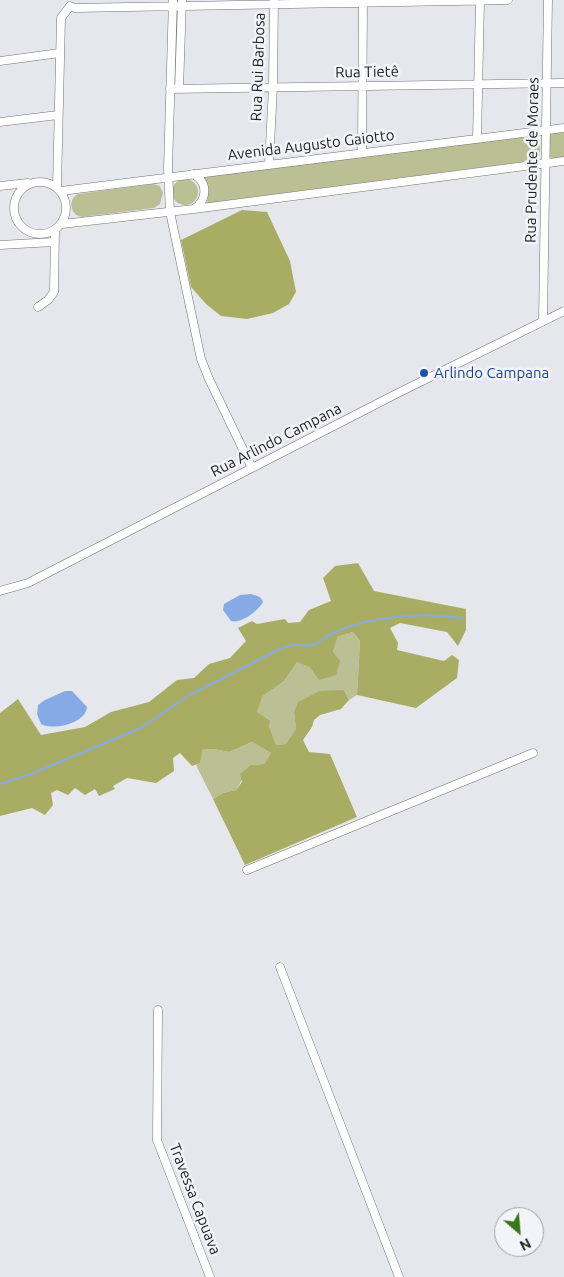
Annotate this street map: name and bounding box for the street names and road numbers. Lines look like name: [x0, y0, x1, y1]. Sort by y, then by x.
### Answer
street label: Rua Rui Barbosa: [247, 12, 269, 122]
street label: Rua Tietê: [335, 62, 399, 82]
street label: Rua Prudente de Moraes: [522, 77, 542, 243]
street label: Avenida Augusto Gaiotto: [227, 126, 395, 164]
street label: Rua Arlindo Campana: [208, 399, 344, 481]
street label: Travessa Capuava: [165, 1141, 225, 1257]

